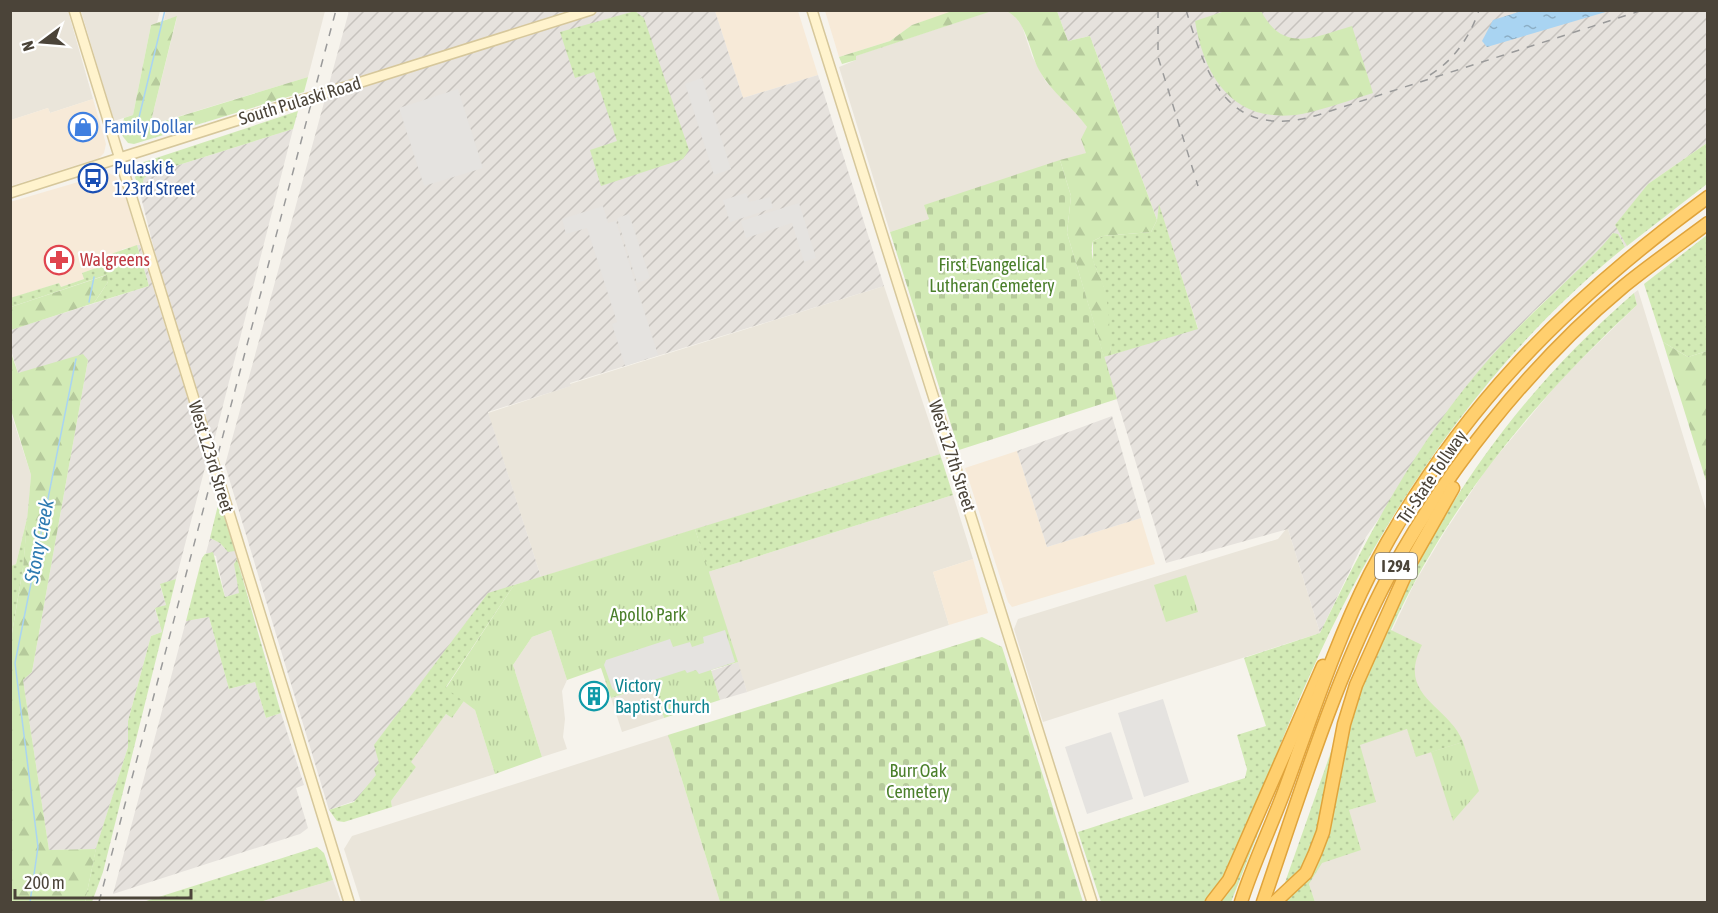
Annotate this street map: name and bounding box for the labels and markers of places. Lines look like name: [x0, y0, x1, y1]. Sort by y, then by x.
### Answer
shop icon: Family Dollar: [67, 111, 99, 143]
place label: Family Dollar: [104, 116, 193, 137]
place label: Pulaski & 123rd Street: [114, 157, 195, 199]
bus stop icon: Pulaski & 123rd Street: [77, 162, 109, 194]
pharmacy icon: Walgreens: [43, 244, 75, 276]
place label: Walgreens: [80, 249, 150, 270]
place label: Victory Baptist Church: [615, 675, 710, 717]
building icon: Victory Baptist Church: [578, 680, 610, 712]

